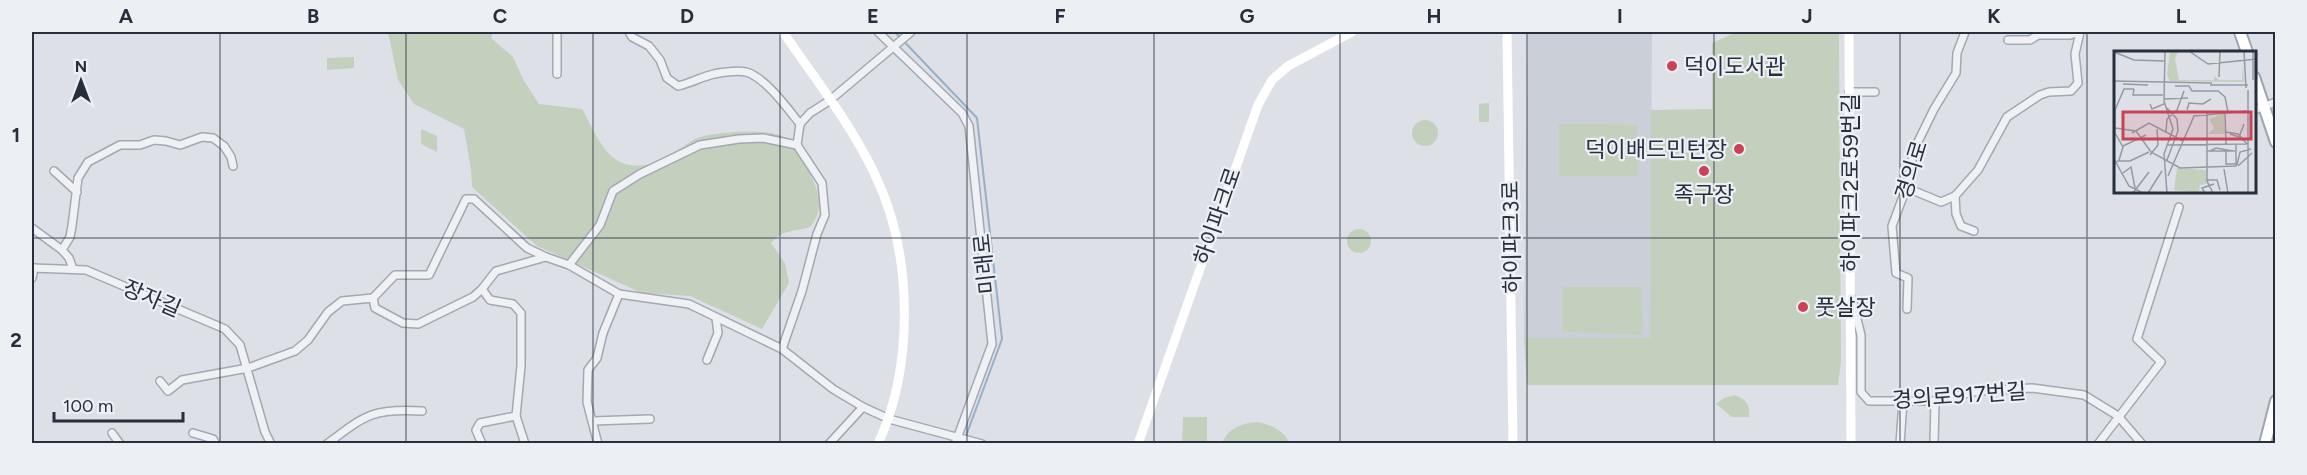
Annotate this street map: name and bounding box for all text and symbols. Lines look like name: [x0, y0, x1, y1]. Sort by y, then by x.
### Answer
text: A: [119, 4, 134, 28]
text: B: [307, 4, 319, 28]
text: C: [493, 4, 507, 28]
text: D: [680, 4, 694, 28]
text: E: [867, 4, 879, 28]
text: F: [1054, 4, 1066, 28]
text: G: [1240, 4, 1255, 28]
text: H: [1427, 4, 1442, 28]
text: I: [1617, 4, 1623, 28]
text: J: [1801, 4, 1813, 28]
text: K: [1987, 4, 2001, 28]
text: L: [2176, 4, 2187, 28]
north arrow: [51, 51, 111, 111]
inset map: [2114, 51, 2256, 194]
place label: 덕이도서관: [1684, 53, 1785, 80]
text: N: [75, 57, 87, 76]
marker: 덕이도서관: [1665, 59, 1679, 73]
street label: 하이파크2로59번길: [1837, 93, 1864, 273]
text: 1: [12, 123, 20, 147]
place label: 덕이배드민턴장: [1585, 136, 1727, 163]
street label: 경의로: [1890, 137, 1933, 203]
marker: 덕이배드민턴장: [1732, 142, 1746, 156]
street label: 하이파크로: [1188, 164, 1247, 268]
marker: 족구장: [1697, 164, 1711, 178]
street label: 하이파크3로: [1497, 180, 1526, 294]
place label: 족구장: [1674, 181, 1734, 208]
street label: 미래로: [968, 232, 1001, 296]
street label: 장자길: [119, 274, 185, 323]
place label: 풋살장: [1815, 294, 1876, 321]
marker: 풋살장: [1796, 300, 1810, 314]
text: 2: [10, 328, 22, 352]
street label: 경의로917번길: [1891, 377, 2027, 414]
scale bar: [54, 385, 183, 423]
text: 100 m: [63, 395, 113, 417]

